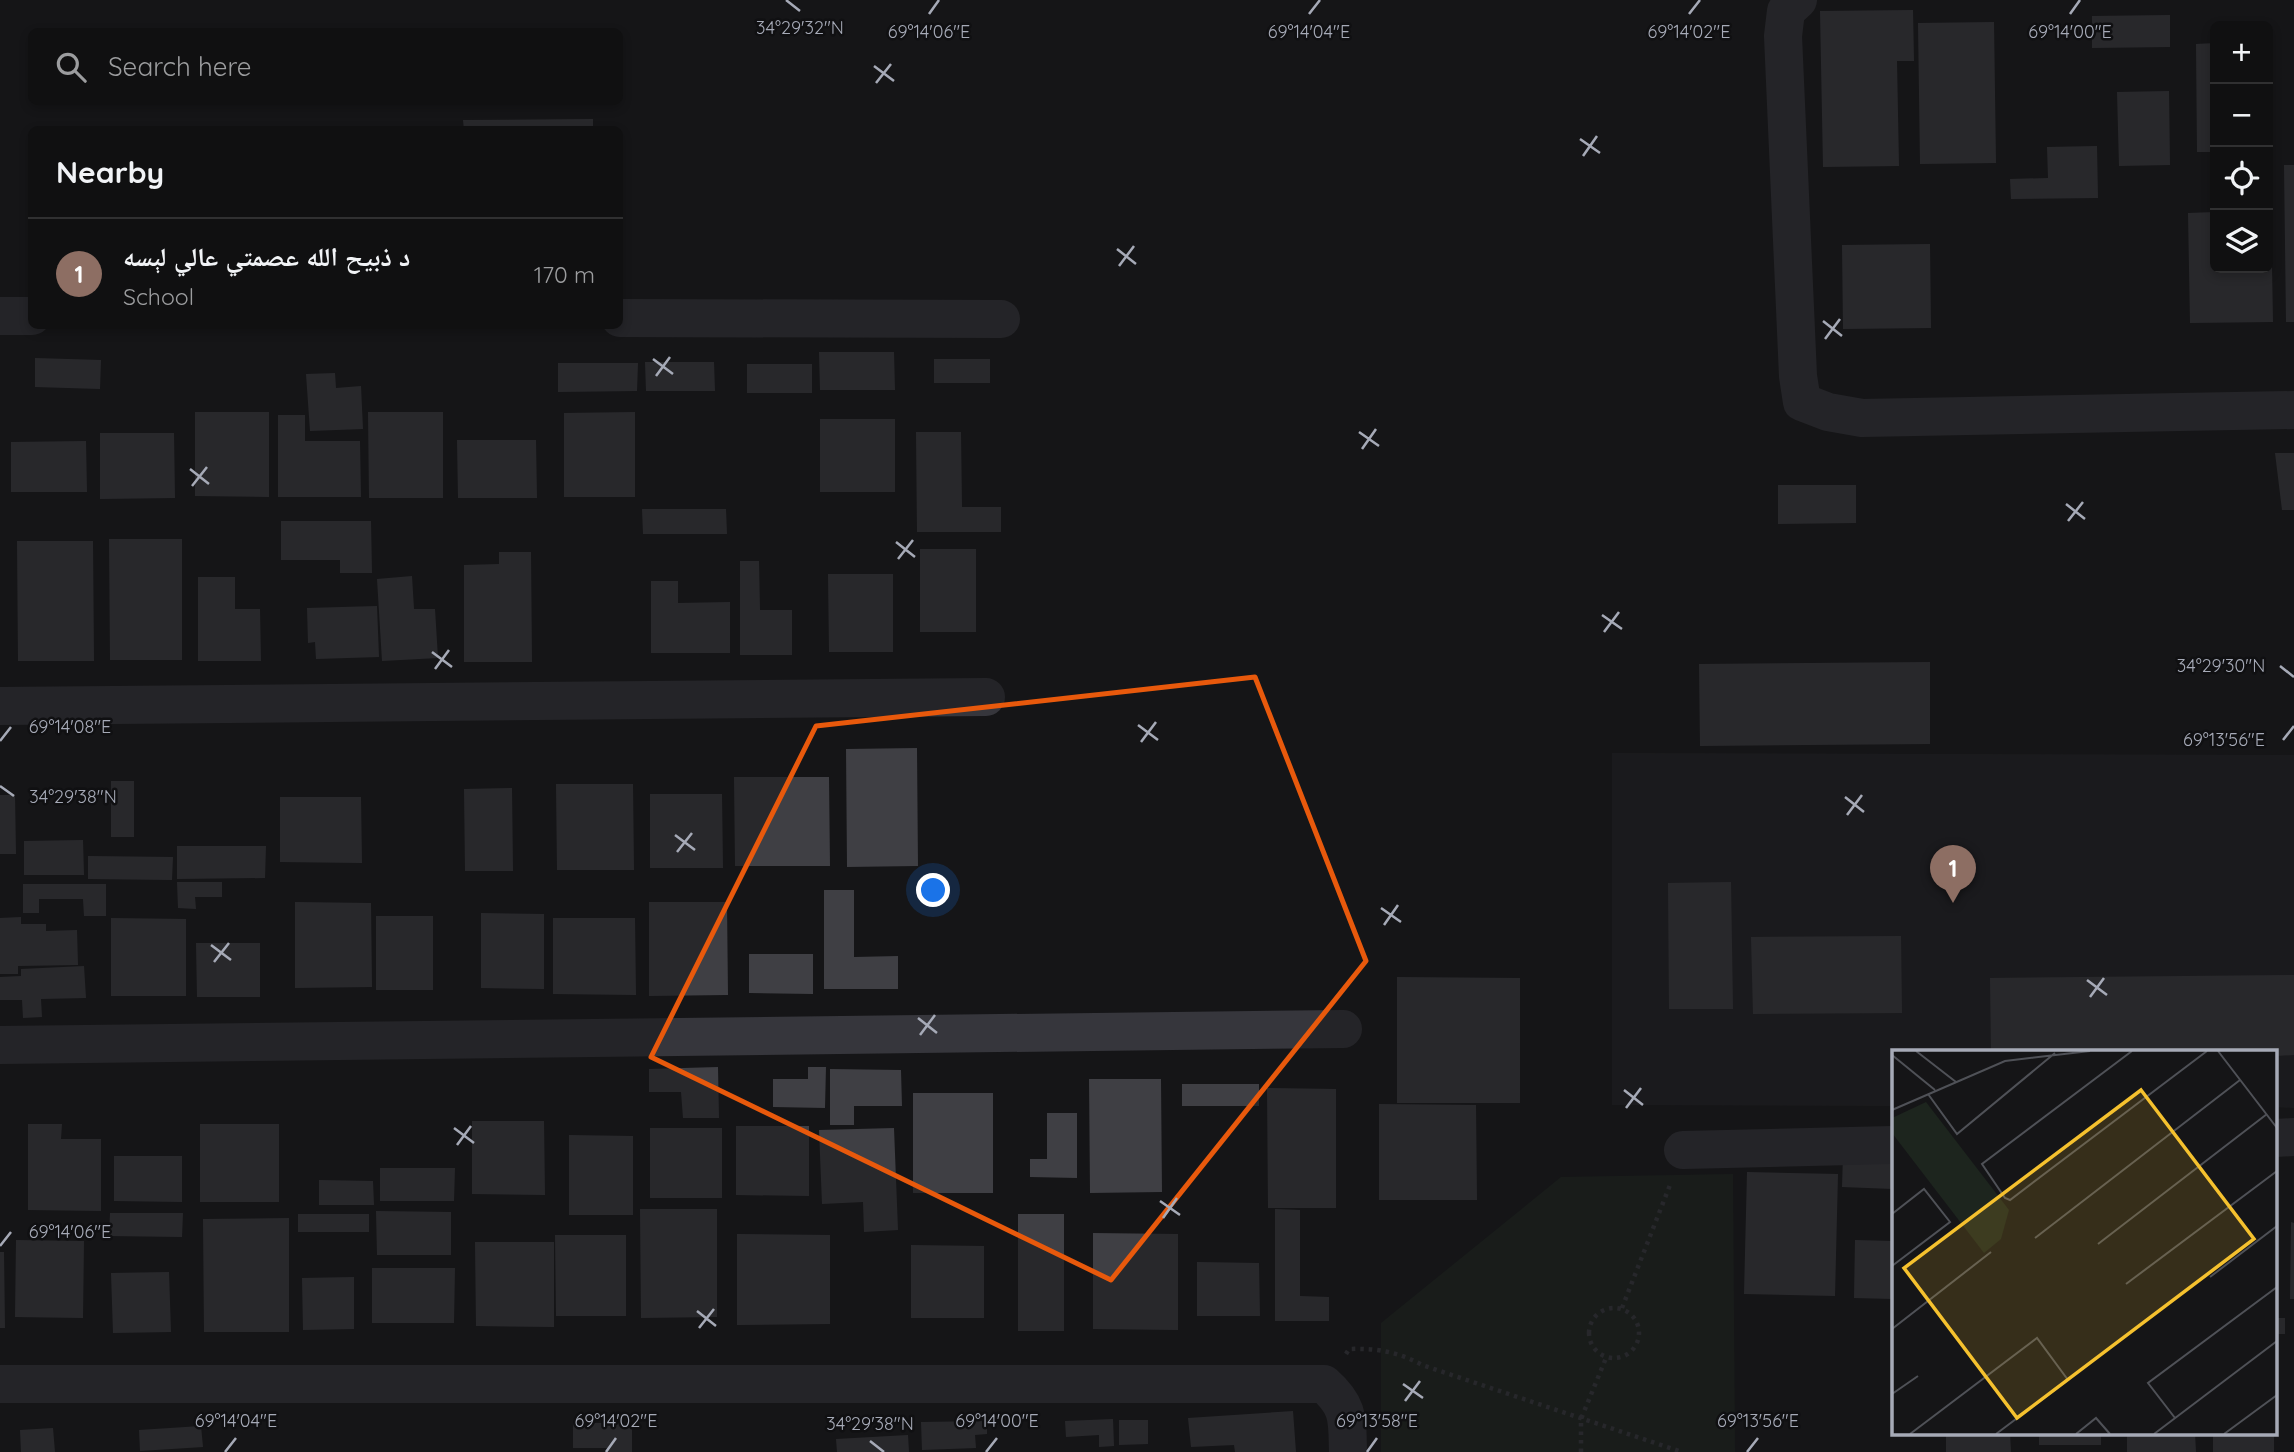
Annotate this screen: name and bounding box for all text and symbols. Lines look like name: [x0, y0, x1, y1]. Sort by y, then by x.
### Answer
text: 34°29'32"N: [756, 16, 844, 39]
text: 69°14'06"E: [888, 20, 970, 43]
text: 69°14'04"E: [1268, 20, 1350, 43]
text: 69°14'02"E: [1648, 20, 1730, 43]
text: 69°14'00"E: [2028, 20, 2112, 43]
map controls: [2210, 21, 2273, 273]
button: +: [2210, 21, 2273, 84]
search box: [28, 28, 623, 105]
icon: search: [52, 48, 90, 86]
text: Search here: [108, 50, 252, 83]
button: −: [2210, 84, 2273, 147]
button: locate: [2210, 147, 2273, 210]
text: Nearby: [56, 153, 164, 191]
button: layers: [2210, 210, 2273, 273]
text: د ذبیح الله عصمتي عالي لېسه: [123, 240, 410, 273]
text: 1: [75, 260, 83, 289]
text: 170 m: [534, 260, 595, 289]
text: School: [123, 282, 194, 311]
text: 34°29'30"N: [2177, 654, 2265, 677]
text: 69°14'08"E: [29, 715, 111, 738]
text: 69°13'56"E: [2183, 728, 2265, 751]
text: 34°29'38"N: [29, 785, 117, 808]
pin: 1: [1930, 845, 1976, 903]
your location: [916, 873, 950, 907]
inset map: [1892, 1050, 2276, 1434]
text: 69°14'06"E: [29, 1220, 111, 1243]
text: 69°14'04"E: [195, 1409, 277, 1432]
text: 69°14'02"E: [575, 1409, 657, 1432]
text: 69°14'00"E: [955, 1409, 1039, 1432]
text: 69°13'58"E: [1336, 1409, 1418, 1432]
text: 69°13'56"E: [1717, 1409, 1799, 1432]
text: 34°29'38"N: [826, 1412, 914, 1435]

